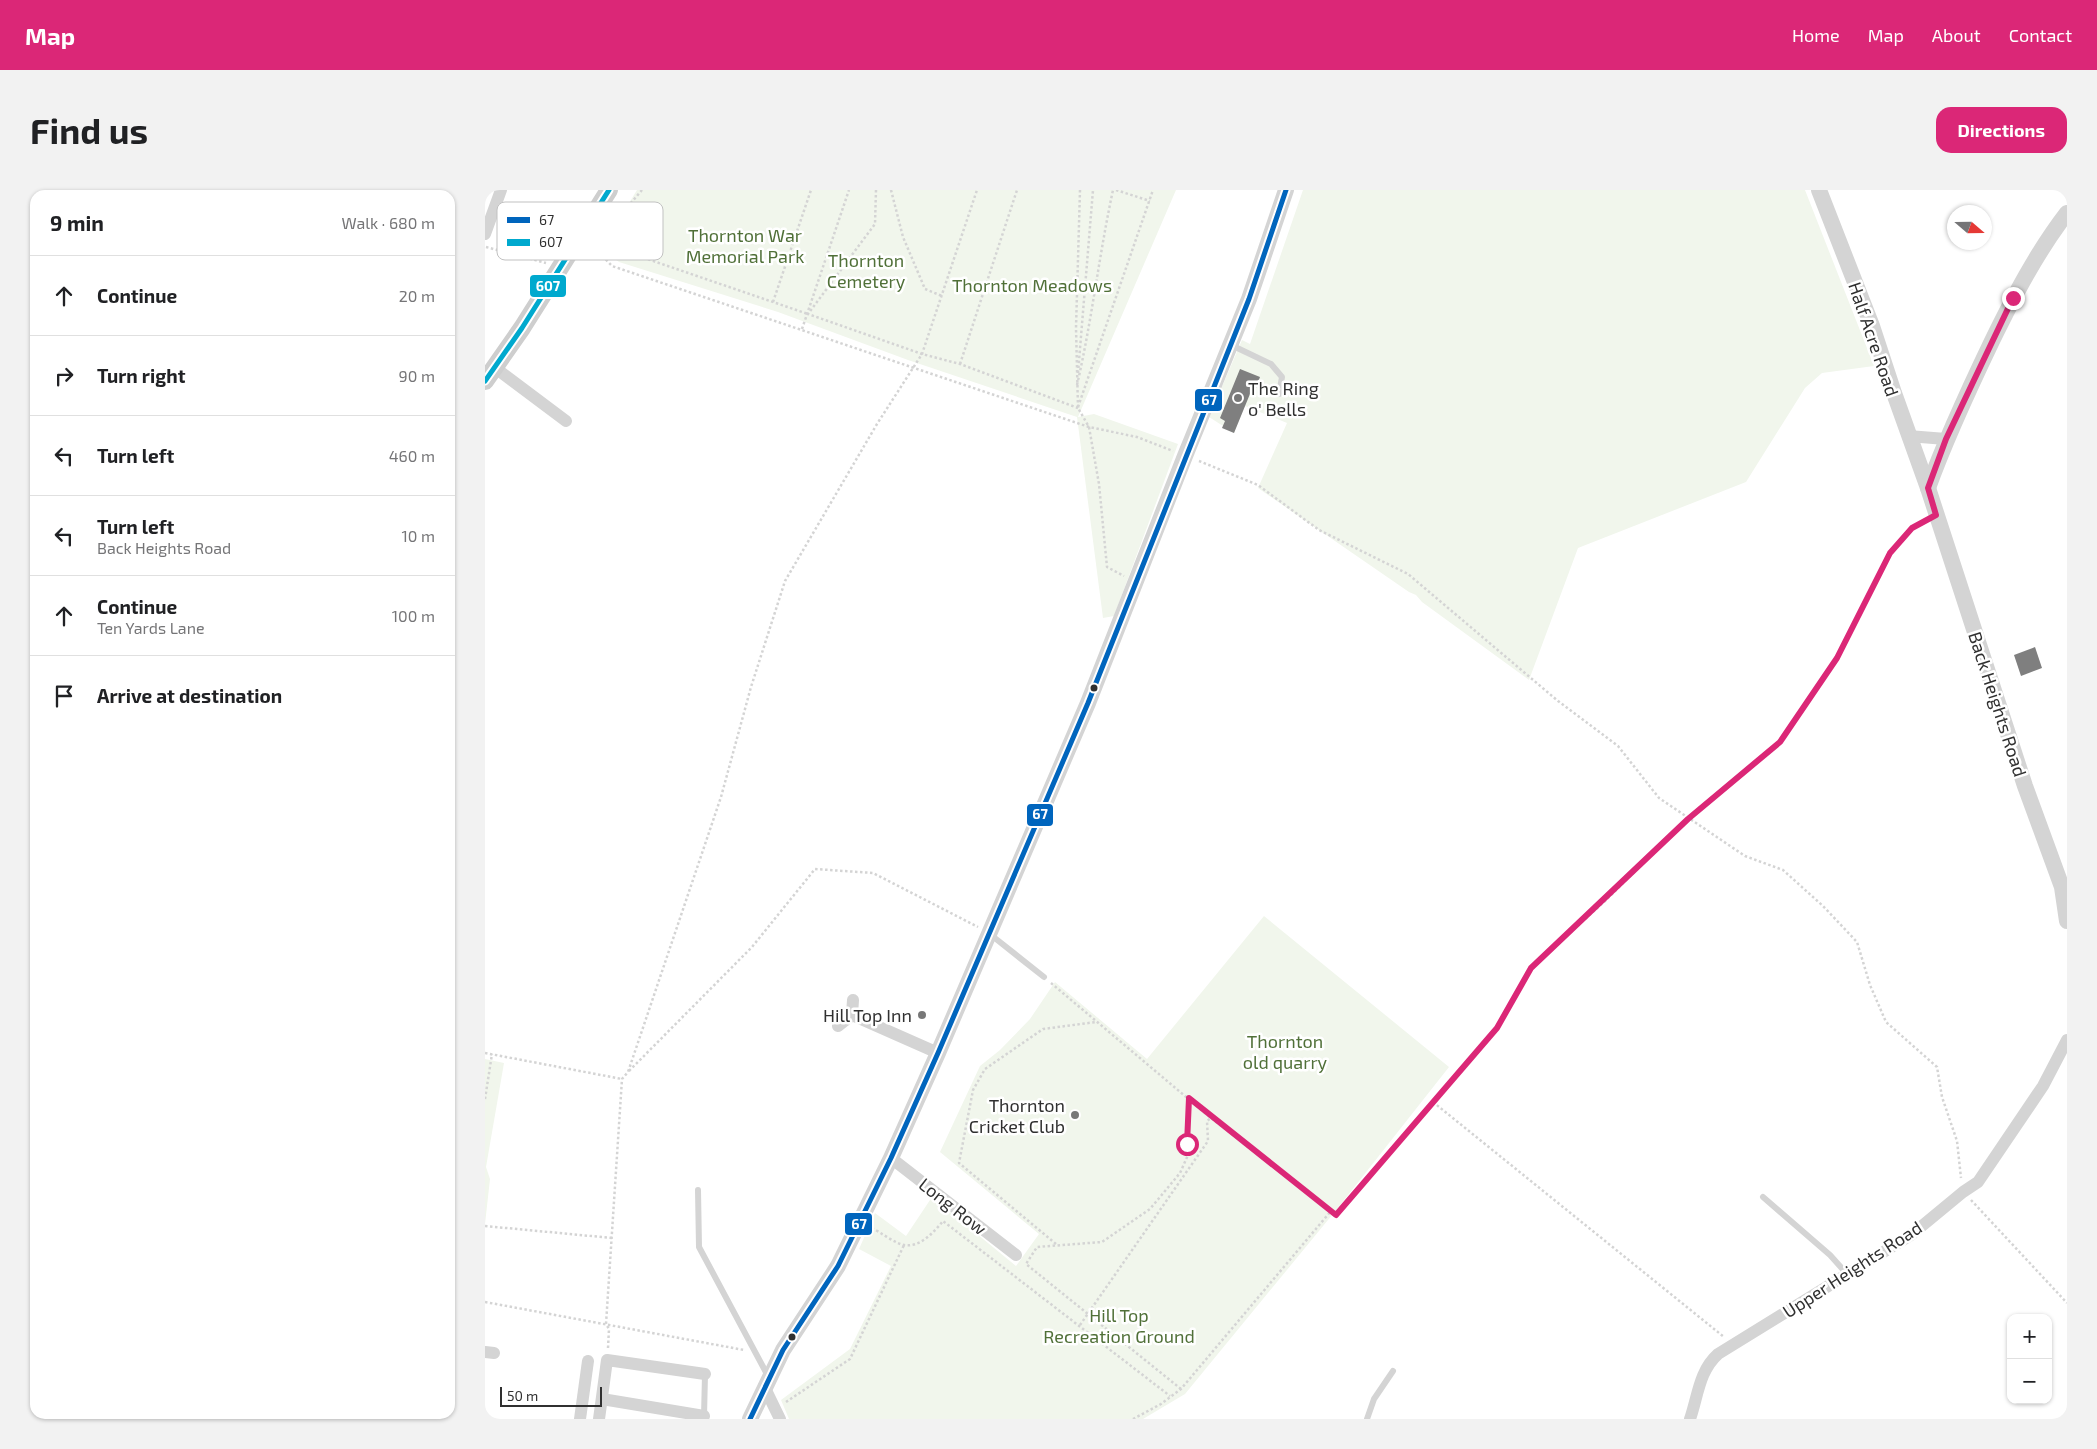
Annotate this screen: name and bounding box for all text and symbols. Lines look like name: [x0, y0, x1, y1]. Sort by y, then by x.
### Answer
text: Map: [25, 21, 75, 50]
text: Home: [1792, 24, 1840, 46]
text: Map: [1868, 24, 1904, 46]
text: About: [1932, 24, 1981, 46]
text: Contact: [2009, 24, 2072, 46]
button: Directions: [1936, 107, 2067, 153]
text: Find us: [30, 109, 148, 151]
legend: [497, 202, 663, 260]
north arrow: [1947, 205, 1992, 250]
text: 9 min: [50, 210, 104, 235]
text: 67: [539, 211, 554, 228]
text: Walk · 680 m: [341, 213, 435, 232]
park label: Thornton War Memorial Park: [686, 224, 804, 267]
text: 607: [539, 233, 563, 250]
park label: Thornton Cemetery: [827, 249, 906, 292]
line badge: 607: [529, 274, 567, 298]
park label: Thornton Meadows: [952, 274, 1112, 296]
text: 607: [536, 277, 561, 294]
street label: Half Acre Road: [1844, 279, 1904, 399]
icon: ahead: [50, 282, 78, 310]
text: Continue: [97, 284, 177, 307]
text: 20 m: [399, 286, 435, 305]
route end: [2002, 287, 2025, 310]
icon: right: [50, 362, 78, 390]
text: Turn right: [97, 364, 185, 387]
text: 90 m: [399, 366, 435, 385]
place label: The Ring o' Bells: [1248, 377, 1319, 420]
line badge: 67: [1194, 388, 1223, 412]
text: 67: [1201, 391, 1217, 408]
marker: The Ring o' Bells: [1232, 392, 1244, 404]
icon: left: [50, 442, 78, 470]
text: Turn left: [97, 444, 174, 467]
text: 460 m: [389, 446, 435, 465]
text: Turn left: [97, 515, 174, 538]
icon: left: [50, 522, 78, 550]
text: 10 m: [401, 526, 435, 545]
text: Back Heights Road: [97, 538, 231, 557]
text: Continue: [97, 595, 177, 618]
icon: ahead: [50, 602, 78, 630]
text: 100 m: [392, 606, 435, 625]
text: Ten Yards Lane: [97, 618, 205, 637]
street label: Back Heights Road: [1964, 629, 2032, 779]
icon: arrive: [50, 682, 78, 710]
unlabelled marker: [1089, 683, 1099, 693]
text: Arrive at destination: [97, 684, 282, 707]
line badge: 67: [1026, 803, 1054, 827]
text: 67: [1032, 805, 1048, 822]
place label: Hill Top Inn: [823, 1004, 912, 1026]
marker: Hill Top Inn: [916, 1009, 928, 1021]
park label: Thornton old quarry: [1243, 1030, 1328, 1073]
place label: Thornton Cricket Club: [969, 1094, 1065, 1137]
marker: Thornton Cricket Club: [1069, 1109, 1081, 1121]
route start: [1176, 1133, 1199, 1156]
street label: Long Row: [915, 1173, 991, 1239]
line badge: 67: [844, 1212, 873, 1236]
text: 67: [851, 1215, 867, 1232]
street label: Upper Heights Road: [1778, 1216, 1926, 1322]
park label: Hill Top Recreation Ground: [1043, 1304, 1195, 1347]
map controls: [2007, 1314, 2052, 1404]
button: +: [2007, 1314, 2052, 1359]
unlabelled marker: [787, 1332, 797, 1342]
button: −: [2007, 1359, 2052, 1404]
scale bar: [500, 1384, 603, 1407]
text: 50 m: [507, 1387, 538, 1404]

